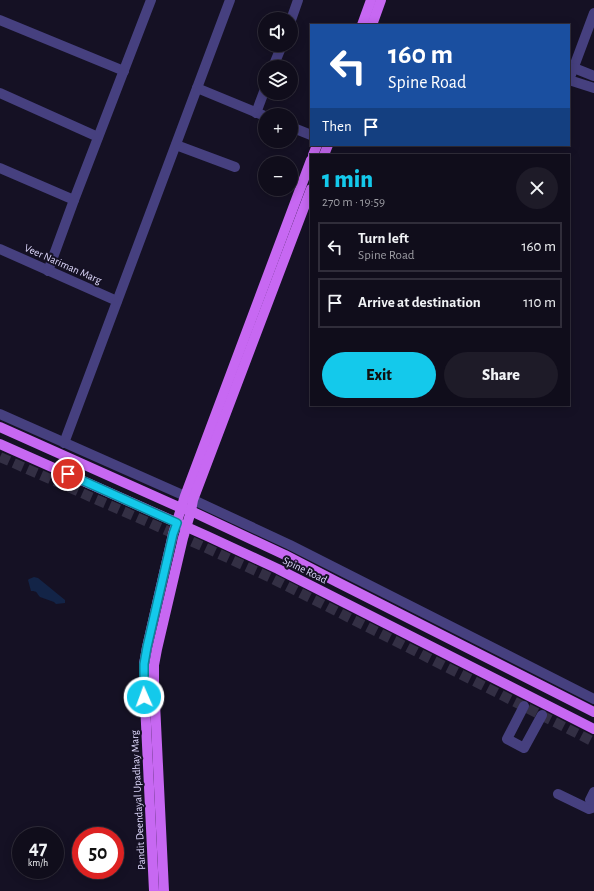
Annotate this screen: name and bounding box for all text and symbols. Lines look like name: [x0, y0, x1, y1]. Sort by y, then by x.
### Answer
map controls: [258, 12, 298, 196]
button: sound: [258, 12, 298, 52]
icon: left: [322, 40, 374, 92]
text: 160 m: [388, 41, 453, 69]
button: layers: [258, 60, 298, 100]
text: Spine Road: [388, 74, 466, 92]
button: +: [258, 108, 298, 148]
icon: arrive: [360, 116, 382, 138]
text: Then: [322, 119, 352, 134]
button: −: [258, 156, 298, 196]
button: close: [516, 167, 558, 209]
text: 1 min: [322, 168, 373, 192]
text: 270 m · 19:59: [322, 196, 385, 209]
text: Turn left: [358, 231, 409, 246]
icon: left: [324, 236, 346, 258]
text: 160 m: [521, 239, 556, 254]
street label: Veer Nariman Marg: [23, 242, 104, 286]
text: Spine Road: [358, 249, 415, 262]
icon: arrive: [324, 292, 346, 314]
text: Arrive at destination: [358, 295, 481, 310]
text: 110 m: [523, 295, 556, 310]
button: Exit: [322, 352, 436, 398]
button: Share: [444, 352, 558, 398]
pin: [51, 457, 85, 491]
icon: arrive: [57, 463, 79, 485]
street label: Spine Road: [281, 555, 329, 586]
position arrow: [123, 676, 165, 718]
street label: Pandit Deendayal Upadhay Marg: [129, 729, 147, 870]
speed limit sign: 50: [72, 827, 124, 879]
text: 47: [29, 838, 47, 858]
text: km/h: [28, 858, 48, 868]

